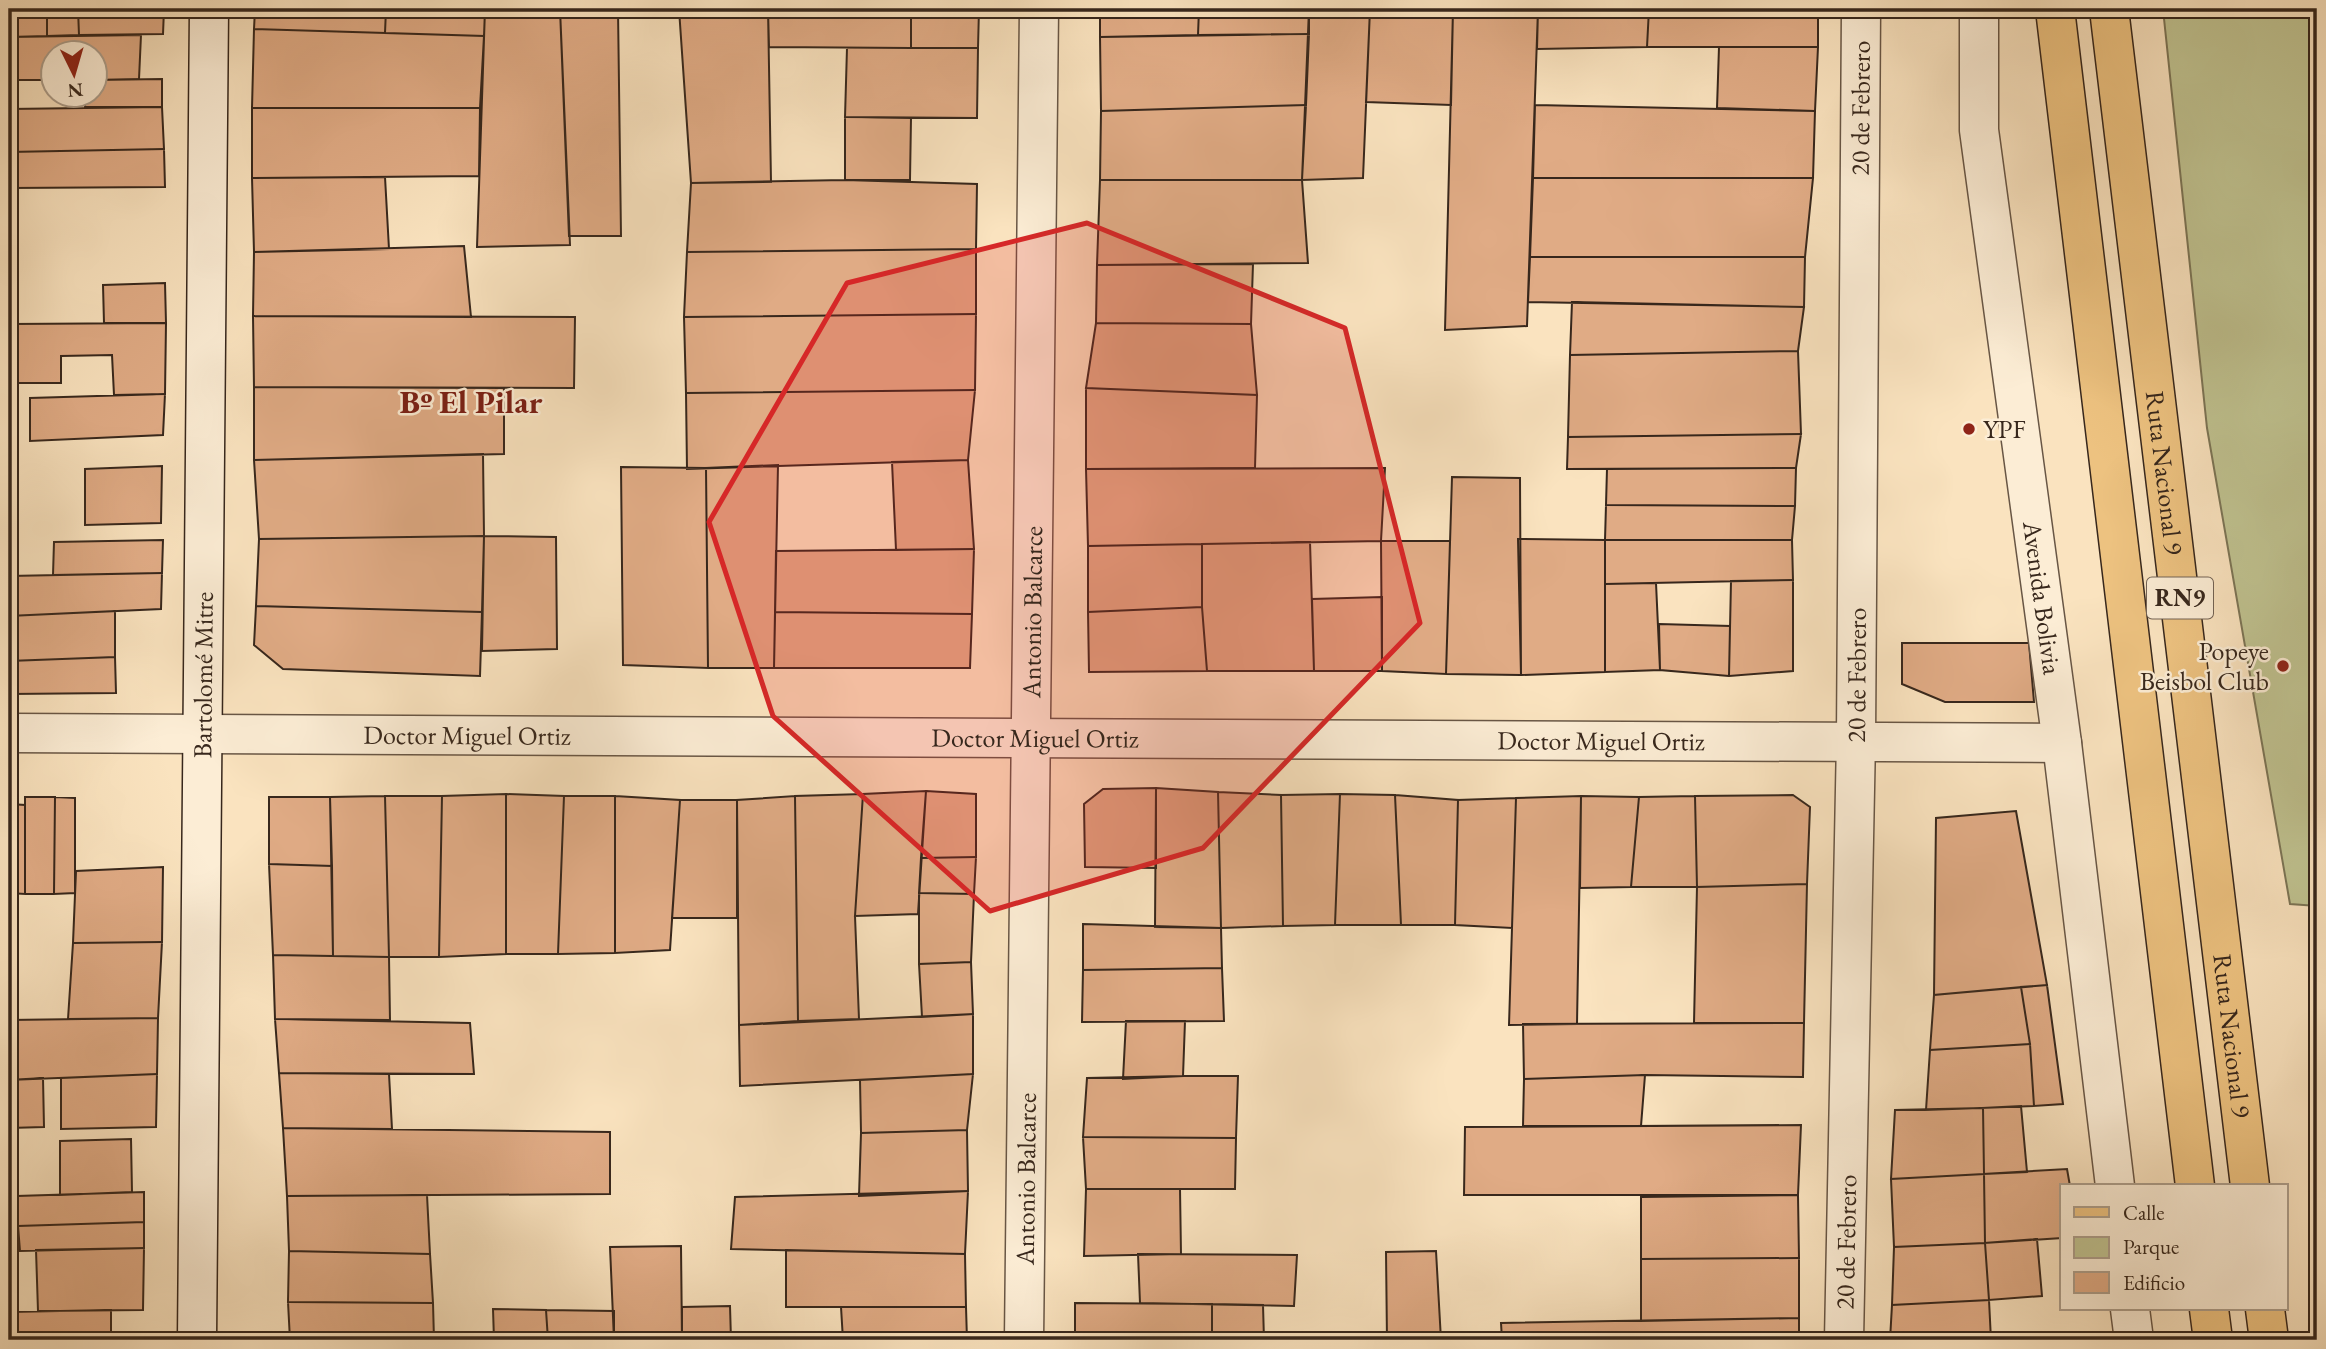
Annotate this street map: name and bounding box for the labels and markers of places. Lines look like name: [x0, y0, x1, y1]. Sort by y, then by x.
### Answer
place label: YPF: [1983, 412, 2026, 446]
marker: YPF: [1961, 421, 1977, 437]
place label: Popeye Beisbol Club: [2140, 634, 2269, 698]
marker: Popeye Beisbol Club: [2275, 658, 2291, 674]

